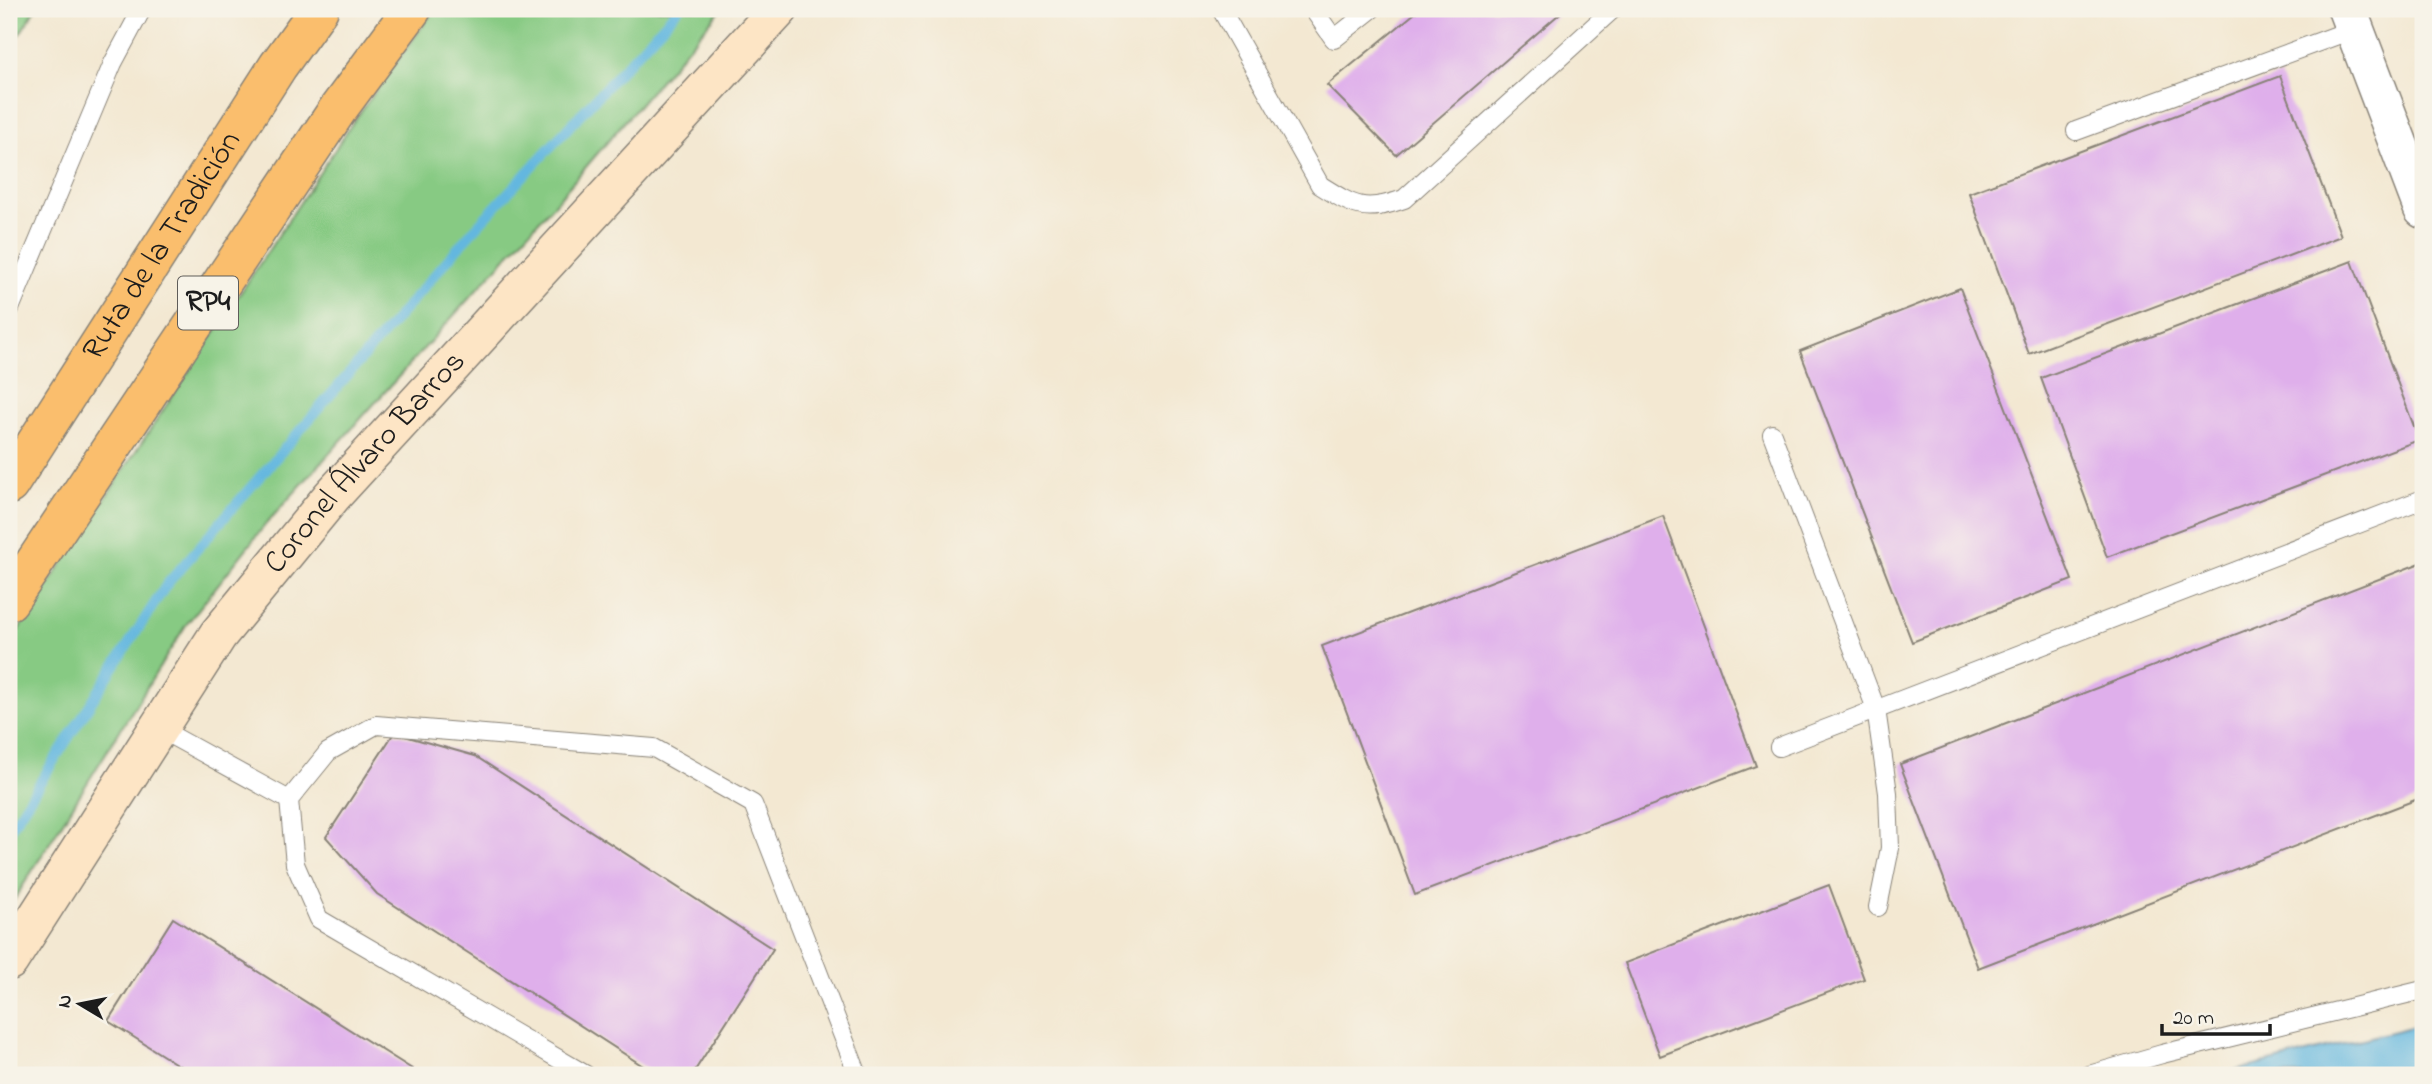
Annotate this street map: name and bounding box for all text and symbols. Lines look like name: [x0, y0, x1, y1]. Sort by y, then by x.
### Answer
street label: Ruta de la Tradición: [71, 122, 254, 370]
road number: RP4: [178, 276, 238, 330]
street label: Coronel Álvaro Barros: [253, 340, 478, 585]
north arrow: [46, 968, 116, 1038]
text: N: [51, 993, 80, 1010]
scale bar: [2162, 993, 2271, 1037]
text: 20 m: [2173, 1004, 2214, 1034]

